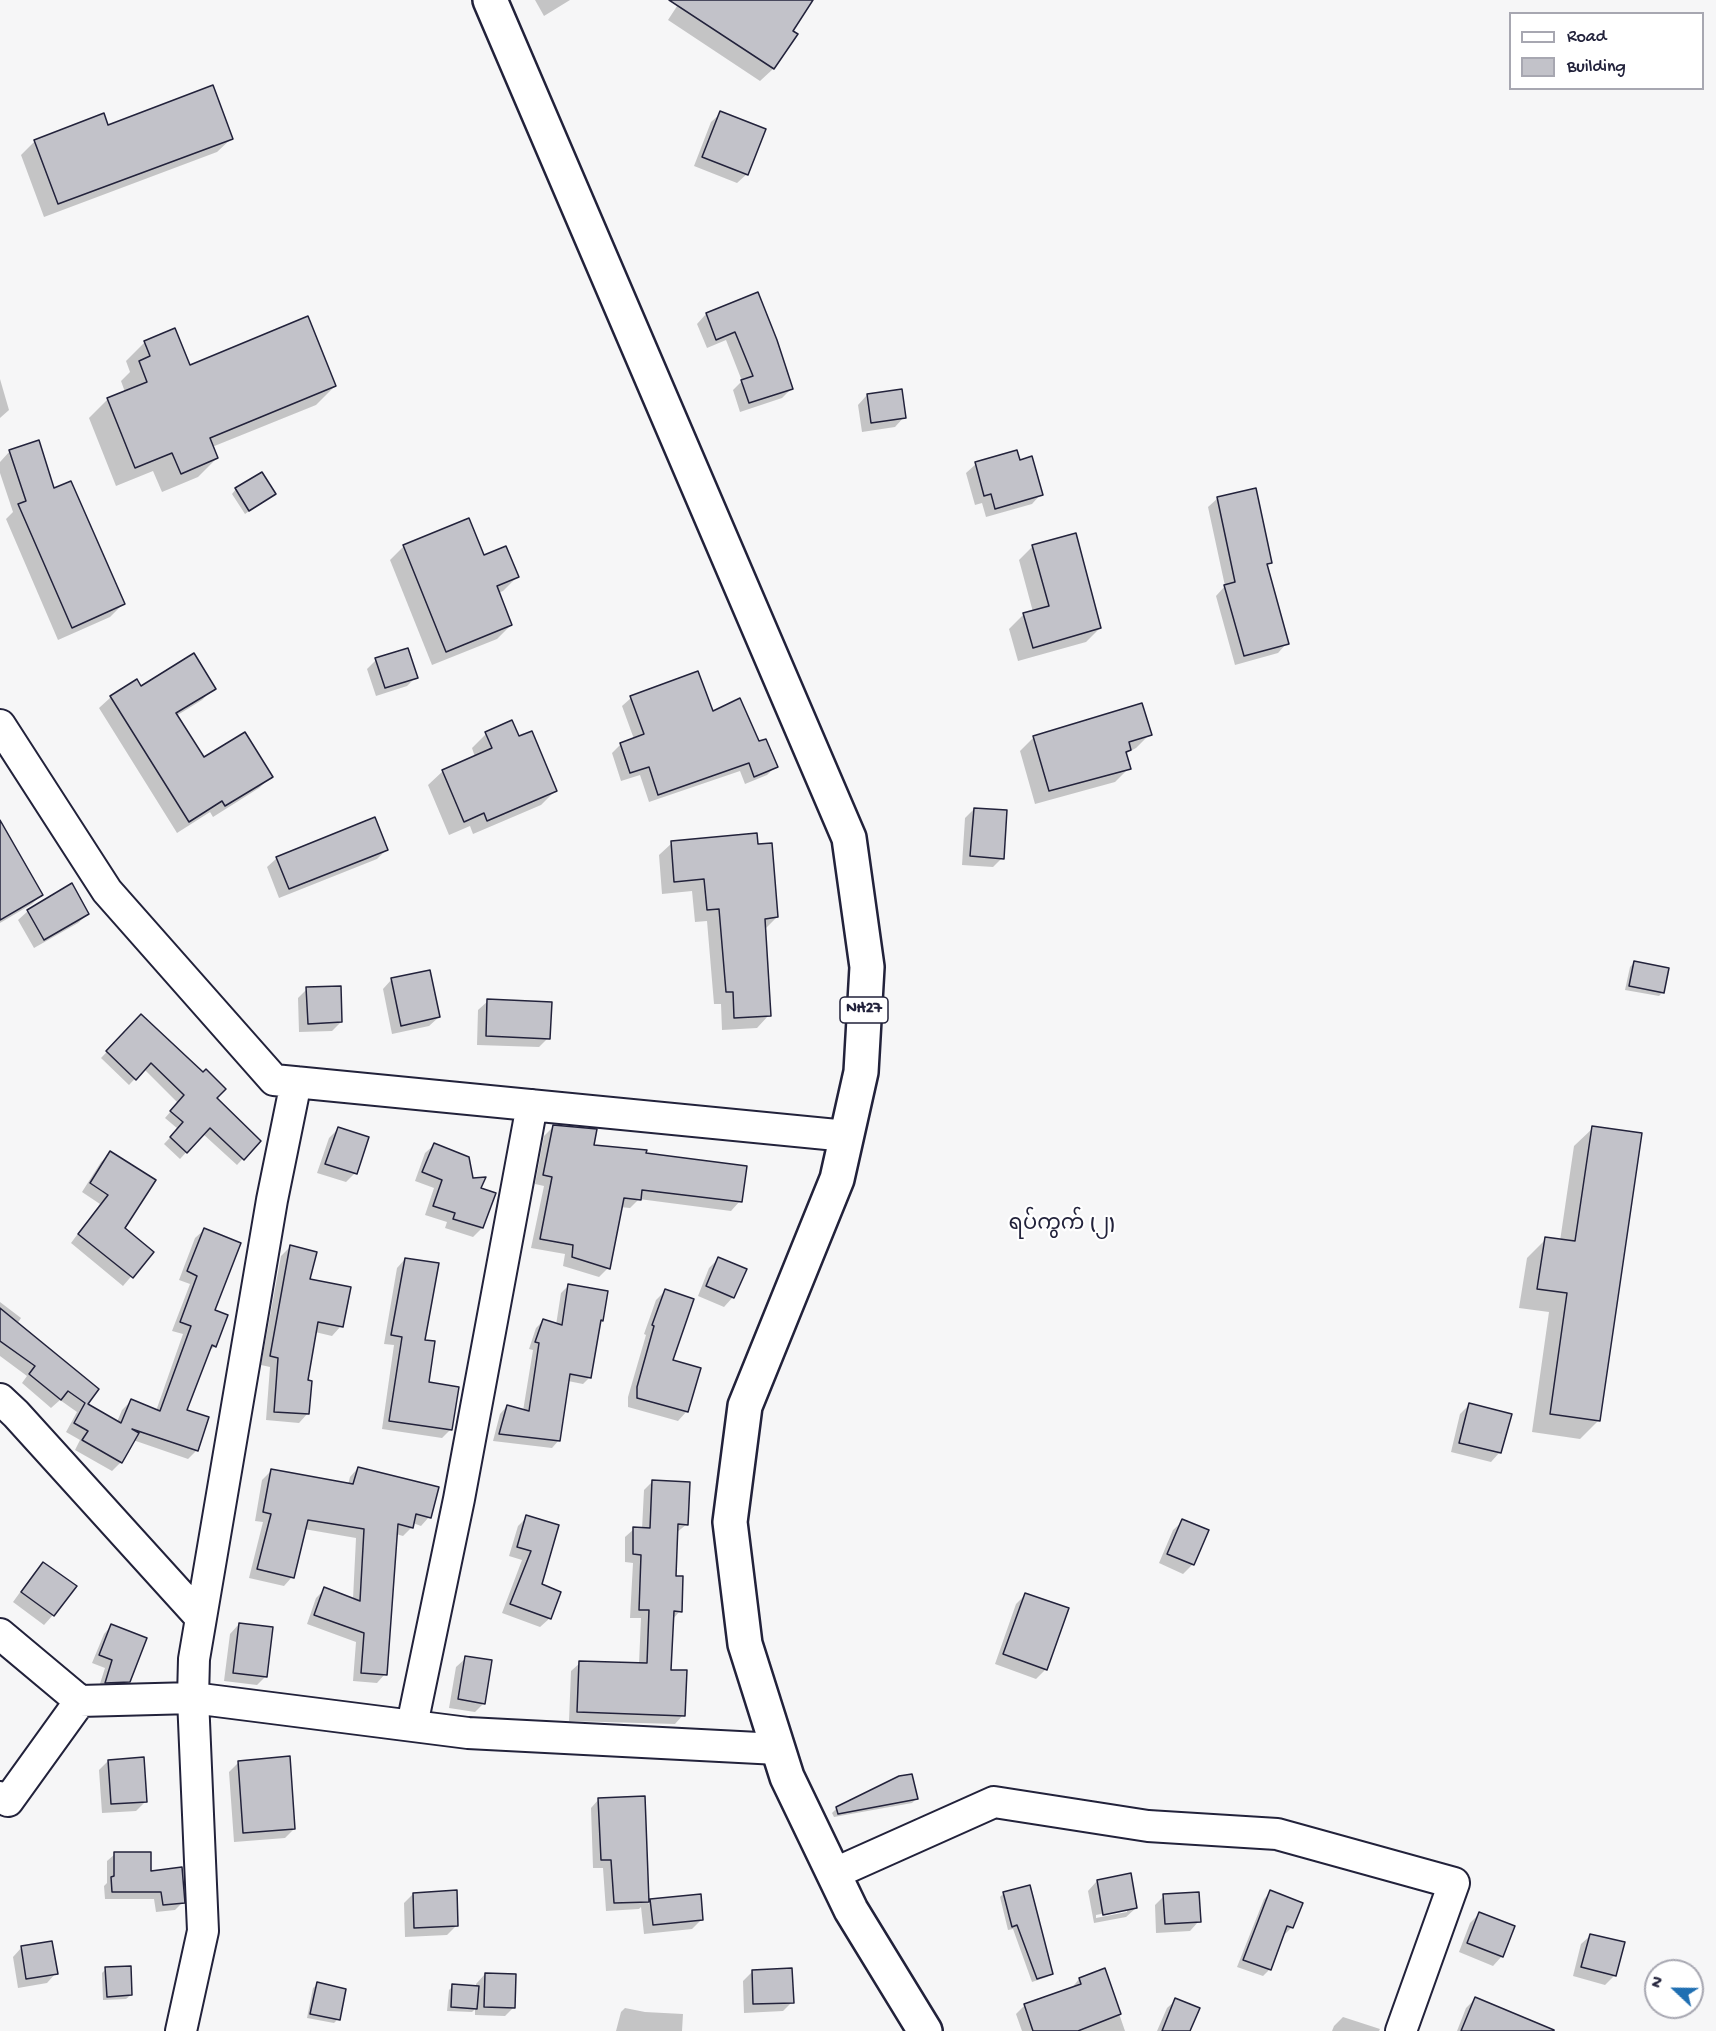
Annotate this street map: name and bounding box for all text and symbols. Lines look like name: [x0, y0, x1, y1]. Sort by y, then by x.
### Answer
legend: [1509, 12, 1704, 90]
text: Road: [1567, 27, 1606, 48]
text: Building: [1567, 57, 1626, 78]
road number: NH27: [840, 997, 888, 1023]
district label: ရပ်ကွက် (၂): [1009, 1213, 1115, 1239]
north arrow: [1644, 1959, 1704, 2019]
text: N: [1648, 1974, 1669, 1991]

